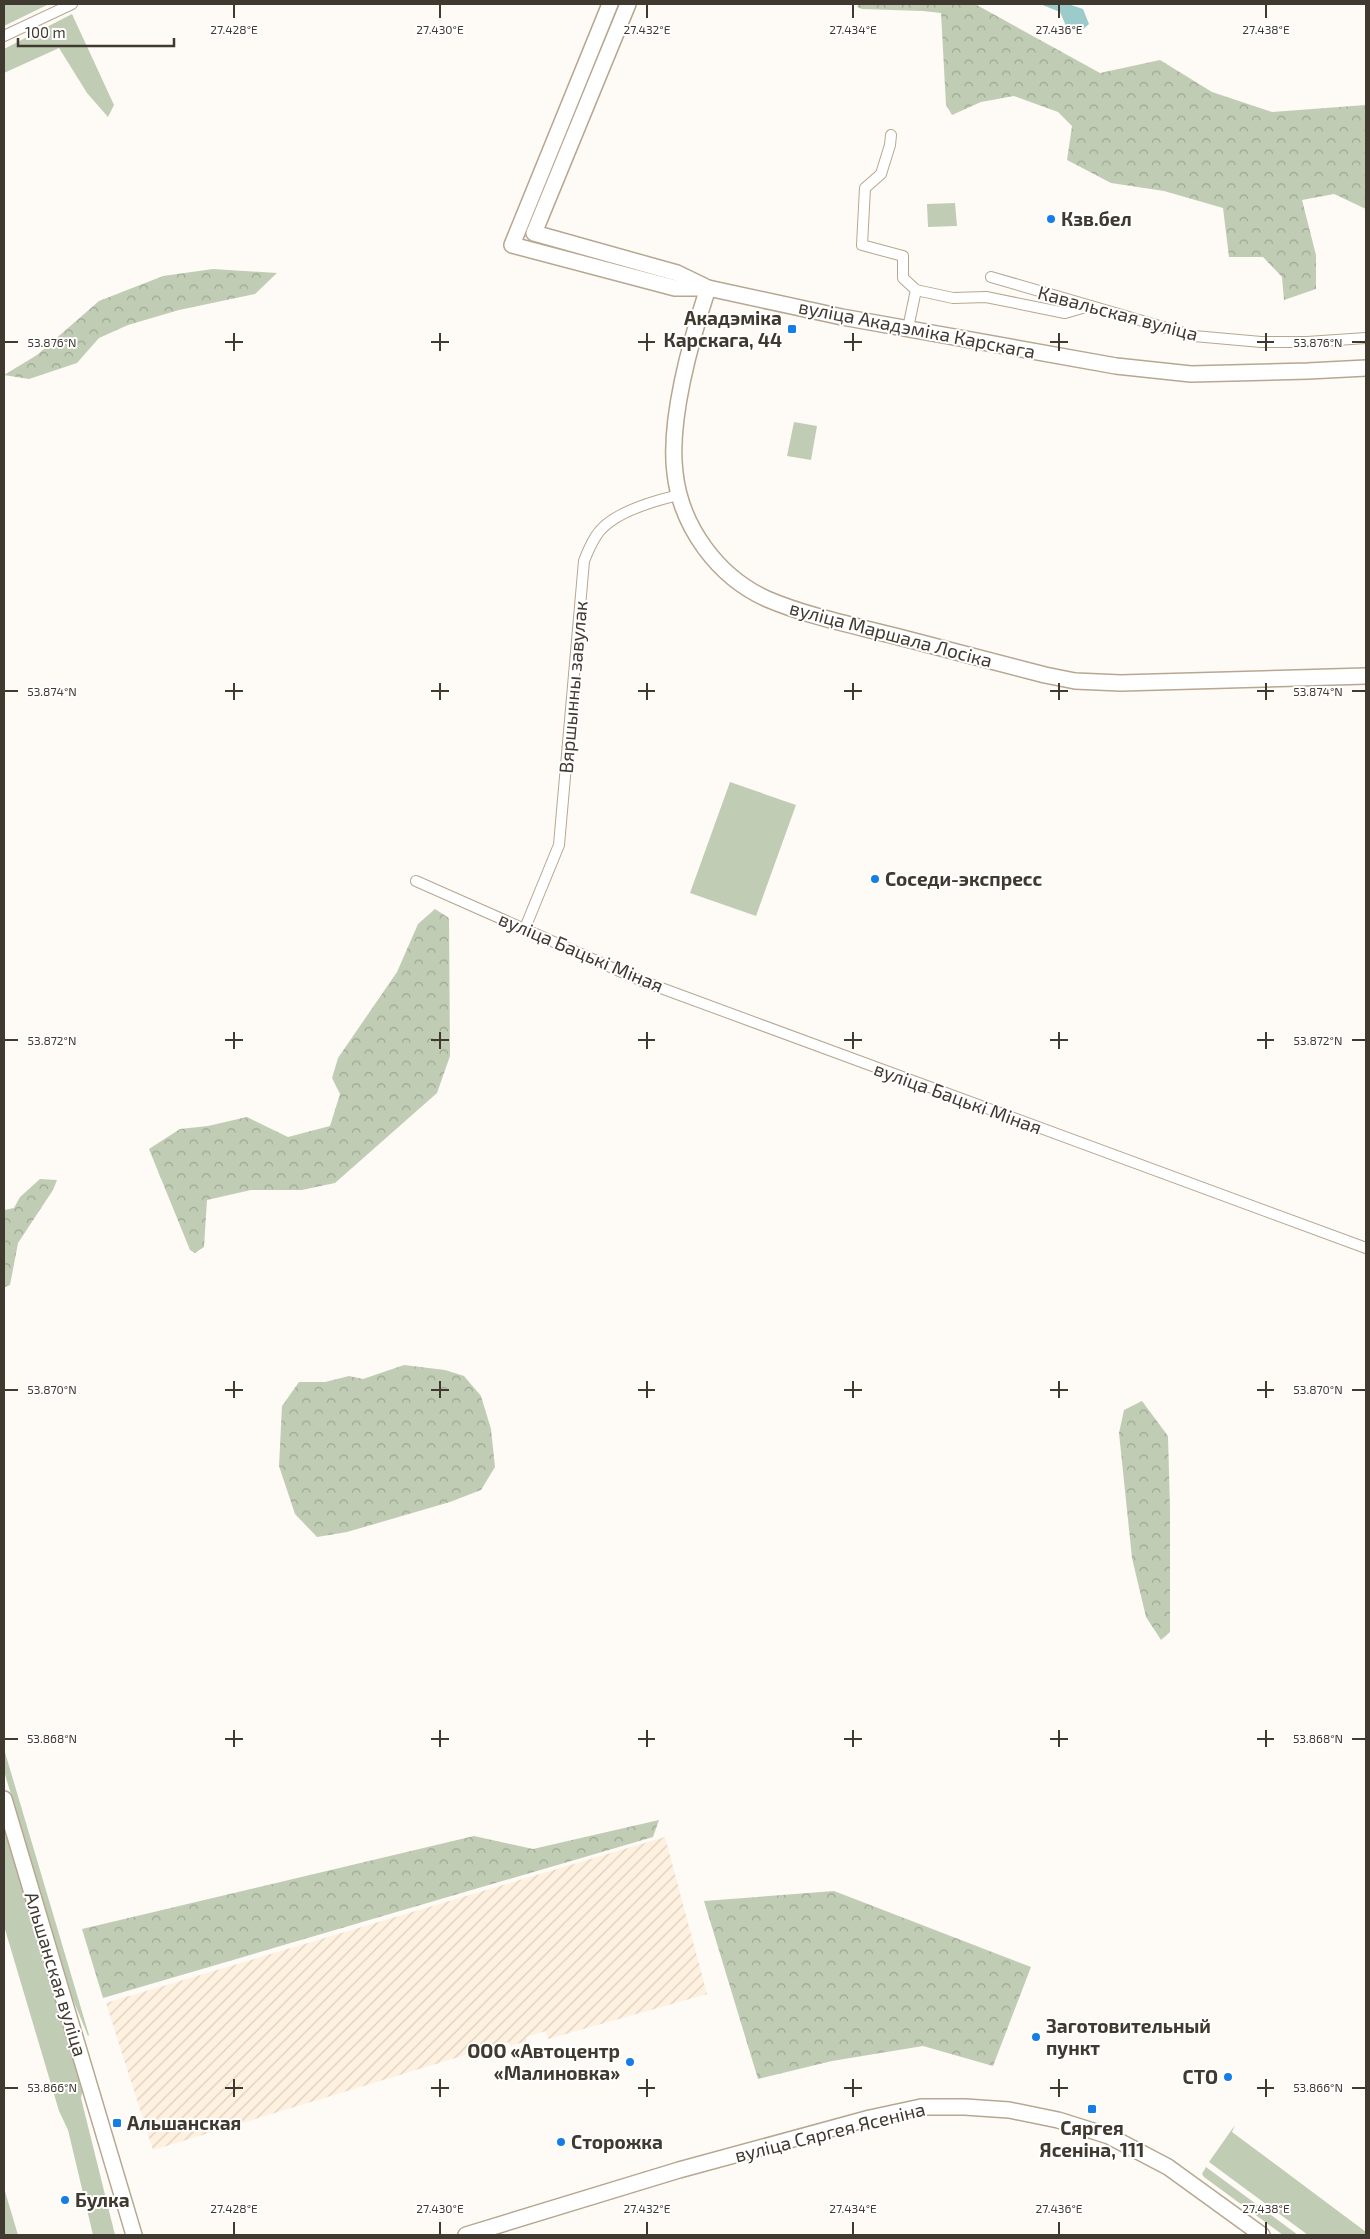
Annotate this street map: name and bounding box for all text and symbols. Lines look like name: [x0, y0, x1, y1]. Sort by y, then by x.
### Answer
scale bar: [18, 15, 174, 47]
text: 27.428°E: [210, 22, 258, 36]
text: 27.430°E: [416, 22, 464, 36]
text: 27.432°E: [624, 22, 671, 36]
text: 27.434°E: [829, 22, 877, 36]
text: 27.436°E: [1036, 22, 1083, 36]
text: 27.438°E: [1242, 22, 1290, 36]
text: 100 m: [25, 23, 66, 41]
place label: Кзв.бел: [1061, 207, 1132, 230]
marker: Кзв.бел: [1045, 213, 1057, 225]
street label: Кавальская вуліца: [1035, 280, 1201, 346]
street label: вуліца Акадэміка Карскага: [797, 294, 1037, 364]
place label: Акадэміка Карскага, 44: [664, 306, 782, 351]
marker: Акадэміка Карскага, 44: [786, 323, 798, 335]
text: 53.876°N: [28, 335, 76, 349]
text: 53.876°N: [1294, 335, 1342, 349]
street label: вуліца Маршала Лосіка: [787, 595, 995, 673]
street label: Вяршынны завулак: [553, 600, 593, 774]
text: 53.874°N: [27, 684, 77, 698]
text: 53.874°N: [1293, 684, 1343, 698]
place label: Соседи-экспресс: [885, 867, 1042, 890]
marker: Соседи-экспресс: [869, 873, 881, 885]
street label: вуліца Бацькі Міная: [495, 906, 667, 998]
text: 53.872°N: [28, 1033, 76, 1047]
text: 53.872°N: [1294, 1033, 1342, 1047]
street label: вуліца Бацькі Міная: [871, 1056, 1045, 1140]
text: 53.870°N: [27, 1382, 77, 1396]
text: 53.870°N: [1293, 1382, 1343, 1396]
text: 53.868°N: [27, 1731, 77, 1745]
text: 53.868°N: [1293, 1731, 1343, 1745]
street label: Альшанская вуліца: [20, 1889, 92, 2059]
place label: Заготовительный пункт: [1046, 2014, 1211, 2059]
marker: Заготовительный пункт: [1030, 2031, 1042, 2043]
place label: ООО «Автоцентр «Малиновка»: [467, 2039, 620, 2084]
marker: ООО «Автоцентр «Малиновка»: [624, 2056, 636, 2068]
place label: СТО: [1182, 2065, 1218, 2088]
marker: СТО: [1222, 2071, 1234, 2083]
text: 53.866°N: [27, 2080, 77, 2094]
text: 53.866°N: [1293, 2080, 1343, 2094]
street label: вуліца Сяргея Ясеніна: [732, 2097, 928, 2167]
marker: Сяргея Ясеніна, 111: [1086, 2103, 1098, 2115]
place label: Альшанская: [127, 2111, 241, 2134]
place label: Сяргея Ясеніна, 111: [1040, 2116, 1144, 2161]
marker: Альшанская: [111, 2117, 123, 2129]
place label: Сторожка: [571, 2130, 663, 2153]
marker: Сторожка: [555, 2136, 567, 2148]
place label: Булка: [75, 2188, 130, 2211]
marker: Булка: [59, 2194, 71, 2206]
text: 27.428°E: [210, 2201, 258, 2215]
text: 27.430°E: [416, 2201, 464, 2215]
text: 27.432°E: [624, 2201, 671, 2215]
text: 27.434°E: [829, 2201, 877, 2215]
text: 27.436°E: [1036, 2201, 1083, 2215]
text: 27.438°E: [1242, 2201, 1290, 2215]

